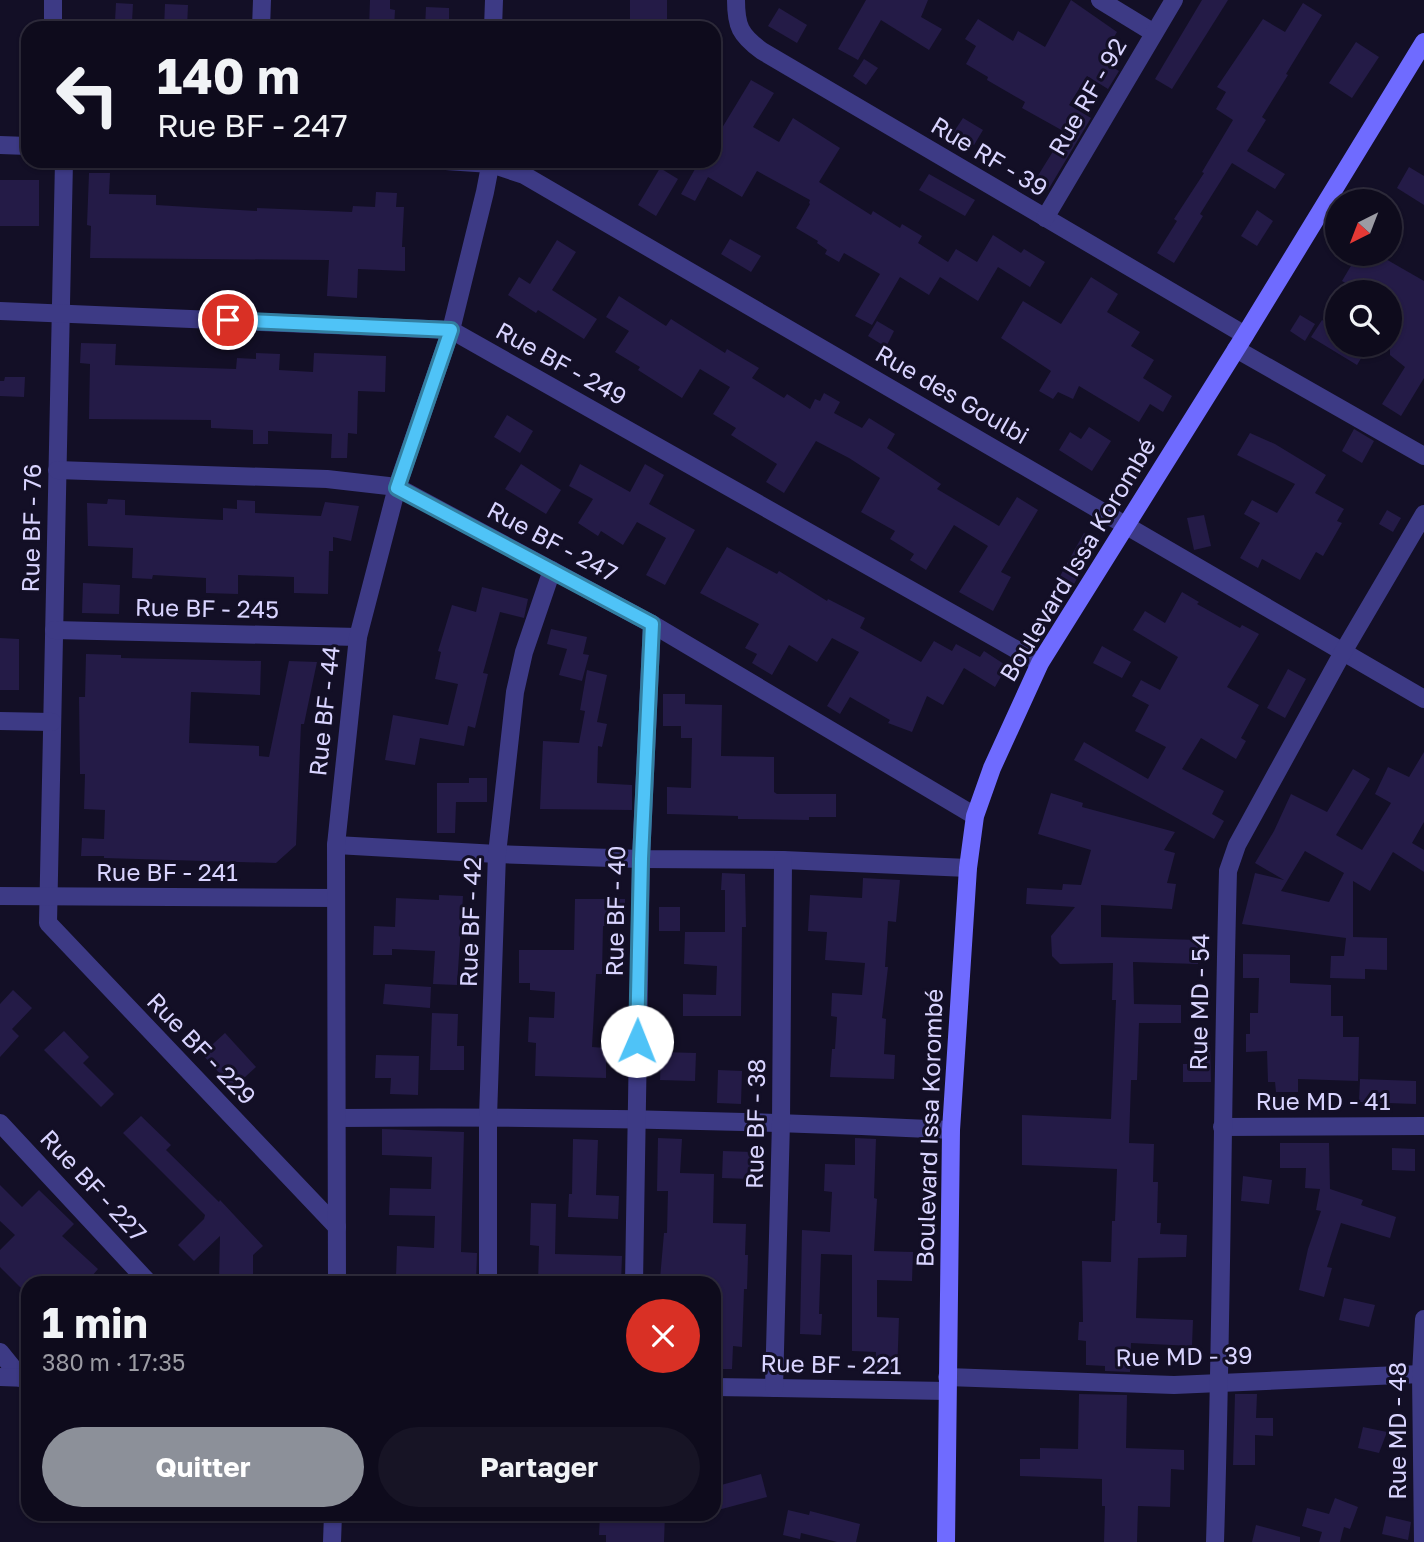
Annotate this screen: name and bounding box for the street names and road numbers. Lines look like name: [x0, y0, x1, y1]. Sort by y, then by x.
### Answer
street label: Rue RF - 92: [1042, 33, 1132, 160]
street label: Rue RF - 39: [926, 110, 1053, 202]
street label: Rue BF - 249: [491, 315, 632, 410]
street label: Rue des Goulbi: [871, 338, 1035, 449]
street label: Boulevard Issa Korombé: [993, 432, 1161, 686]
street label: Rue BF - 76: [15, 463, 46, 593]
street label: Rue BF - 247: [483, 494, 623, 587]
street label: Rue BF - 245: [135, 592, 279, 623]
street label: Rue BF - 44: [302, 644, 345, 778]
street label: Rue BF - 40: [599, 845, 630, 977]
street label: Rue BF - 42: [453, 856, 486, 988]
street label: Rue BF - 241: [96, 857, 238, 886]
street label: Rue MD - 54: [1183, 933, 1214, 1071]
street label: Rue BF - 229: [142, 986, 263, 1110]
street label: Boulevard Issa Korombé: [909, 988, 948, 1268]
street label: Rue BF - 38: [739, 1059, 770, 1189]
street label: Rue MD - 41: [1255, 1086, 1391, 1115]
street label: Rue BF - 227: [35, 1123, 153, 1247]
street label: Rue MD - 39: [1115, 1340, 1253, 1371]
street label: Rue BF - 221: [760, 1348, 902, 1379]
street label: Rue MD - 48: [1382, 1362, 1411, 1500]

